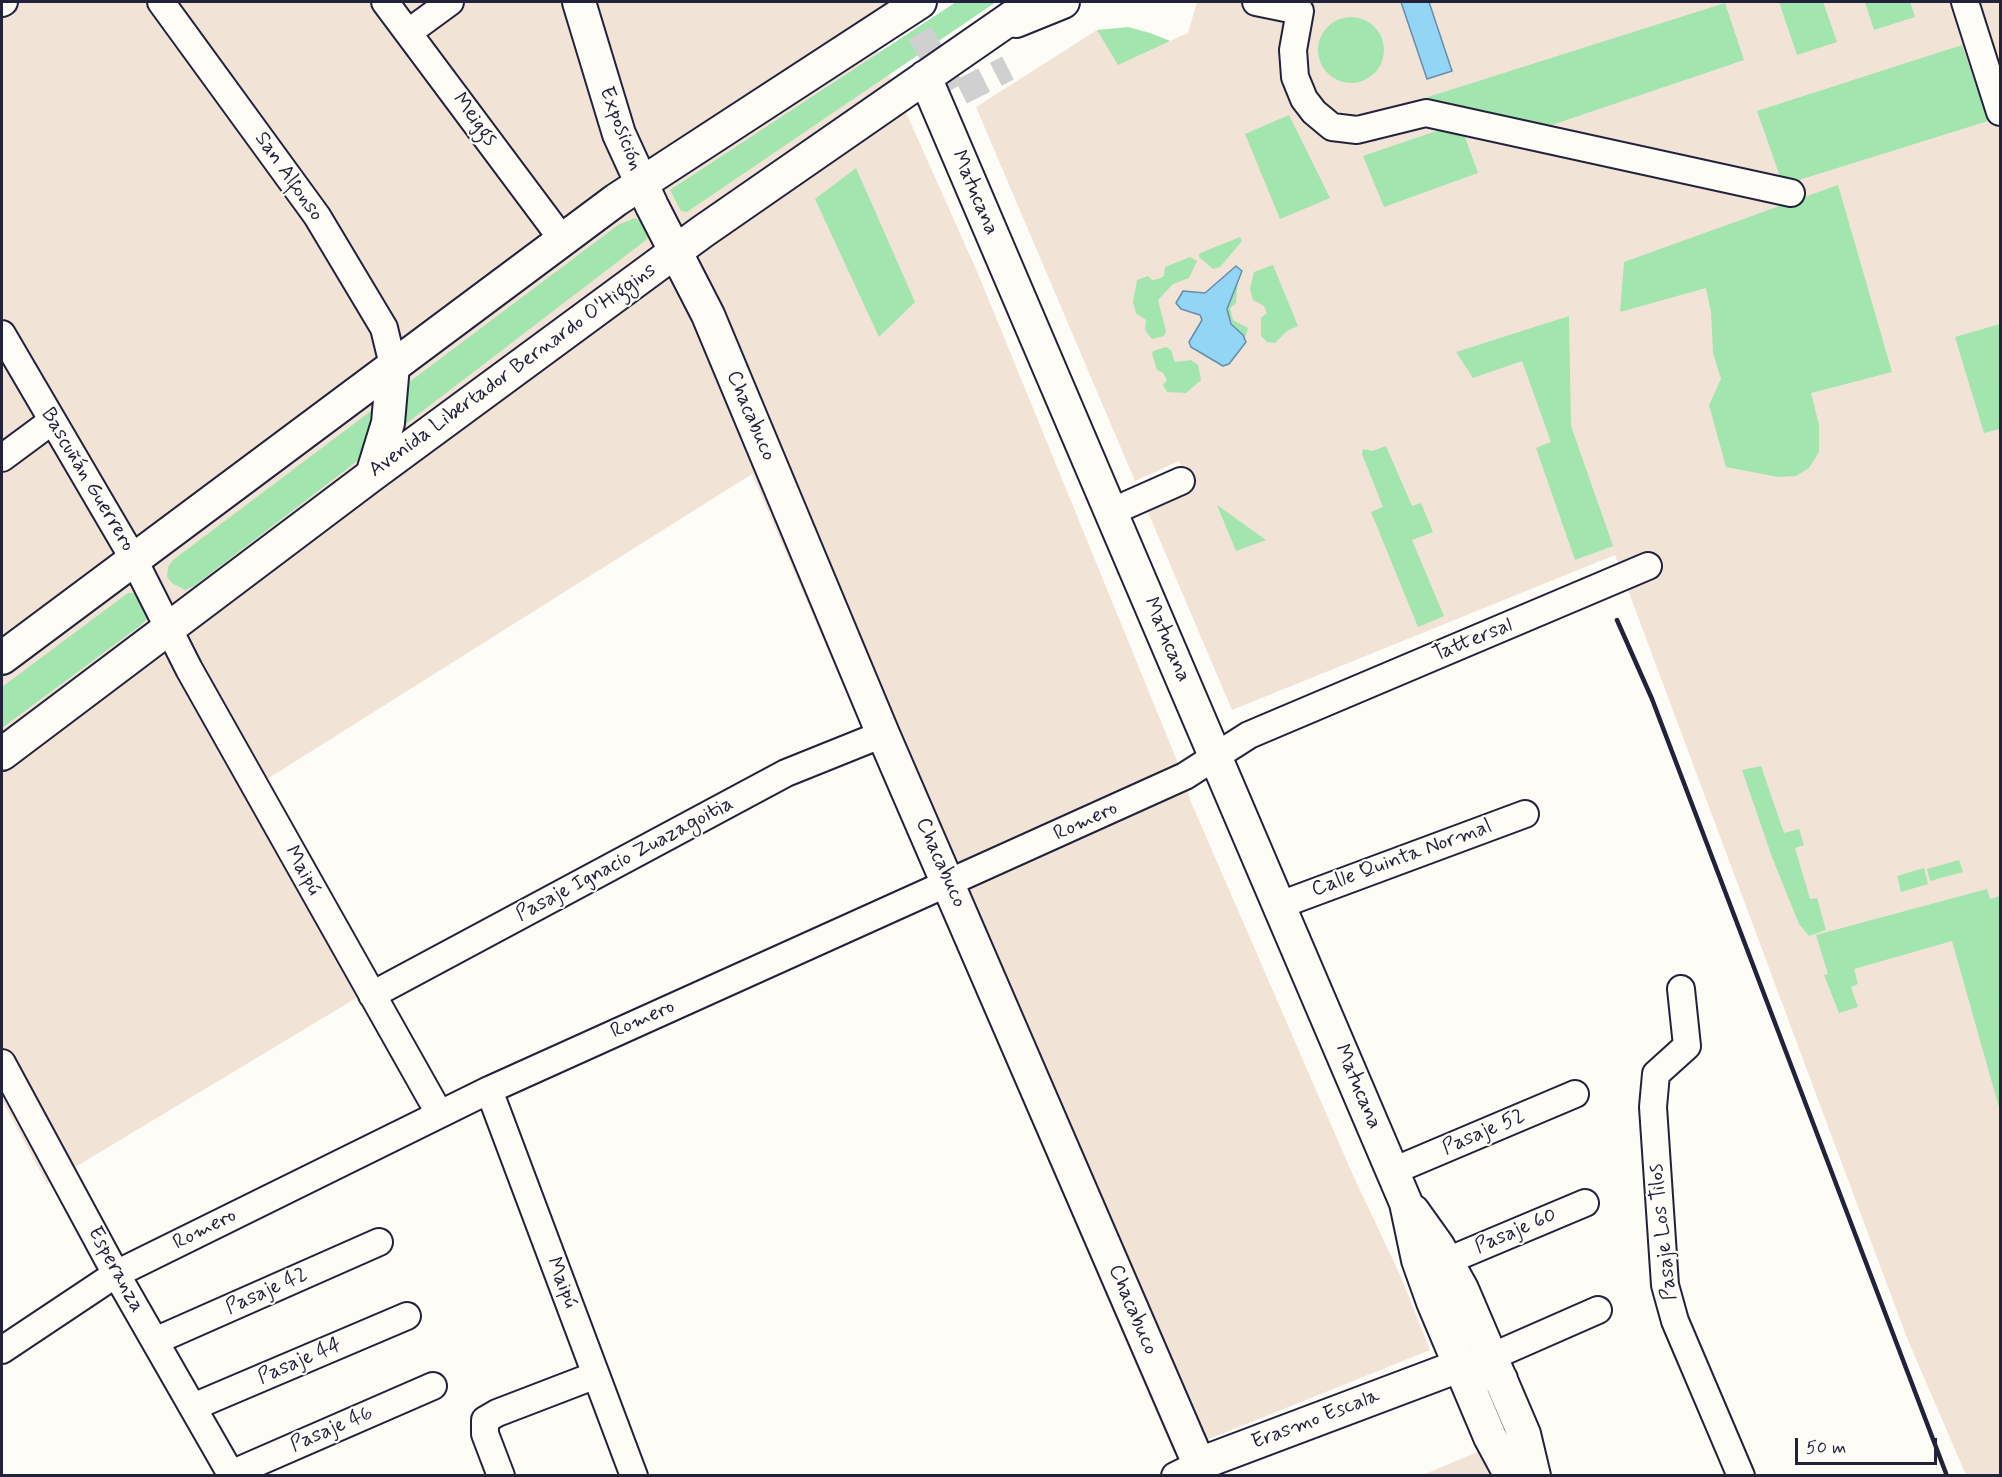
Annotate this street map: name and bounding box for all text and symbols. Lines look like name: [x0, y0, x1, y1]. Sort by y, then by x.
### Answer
street label: Exposición: [592, 83, 648, 175]
street label: Meiggs: [446, 88, 502, 152]
street label: San Alfonso: [248, 127, 328, 227]
street label: Matucana: [945, 147, 1003, 239]
street label: Avenida Libertador Bernardo O'Higgins: [364, 258, 662, 484]
street label: Chacabuco: [720, 367, 780, 465]
street label: Bascuñán Guerrero: [34, 404, 140, 556]
street label: Matucana: [1137, 594, 1195, 686]
street label: Tattersal: [1429, 614, 1517, 668]
street label: Pasaje Ignacio Zuazagoitia: [512, 792, 738, 928]
street label: Romero: [1050, 796, 1122, 848]
street label: Chacabuco: [909, 814, 971, 912]
street label: Calle Quinta Normal: [1308, 815, 1496, 903]
street label: Maipú: [278, 842, 326, 900]
street label: Romero: [607, 995, 679, 1045]
street label: Matucana: [1328, 1041, 1386, 1133]
street label: Pasaje 52: [1439, 1104, 1529, 1162]
street label: Pasaje Los Tilos: [1644, 1162, 1684, 1302]
street label: Romero: [169, 1203, 241, 1257]
street label: Pasaje 60: [1471, 1203, 1561, 1261]
street label: Esperanza: [81, 1223, 149, 1317]
street label: Maipú: [540, 1254, 582, 1312]
street label: Chacabuco: [1102, 1261, 1162, 1359]
street label: Pasaje 42: [222, 1263, 312, 1321]
street label: Pasaje 44: [254, 1333, 346, 1391]
street label: Erasmo Escala: [1249, 1384, 1383, 1456]
street label: Pasaje 46: [287, 1401, 377, 1459]
scale bar: [1798, 1426, 1940, 1464]
text: 50 m: [1806, 1436, 1846, 1460]

